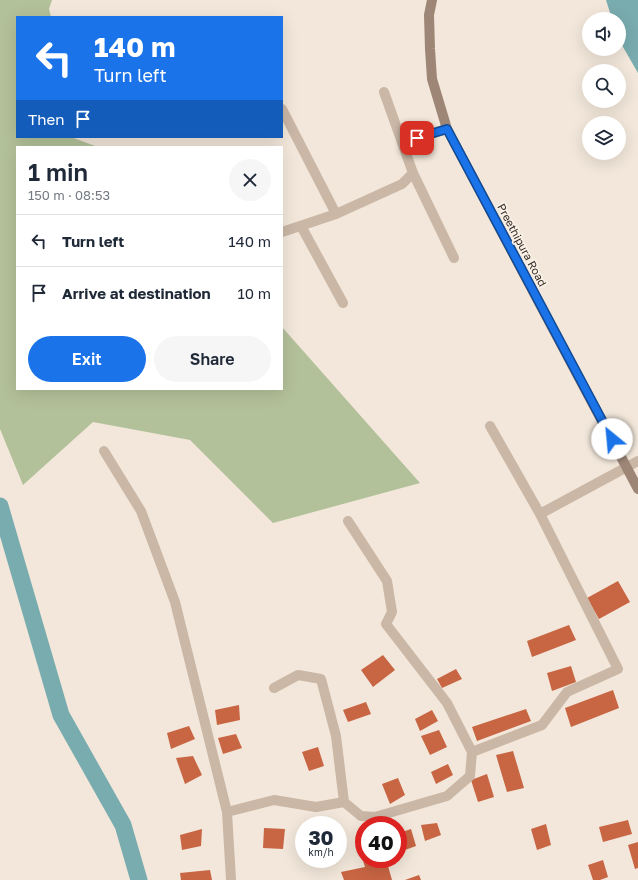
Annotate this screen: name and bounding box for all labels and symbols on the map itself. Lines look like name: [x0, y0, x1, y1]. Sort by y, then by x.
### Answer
pin: [400, 121, 434, 155]
street label: Preethipura Road: [495, 201, 550, 288]
position arrow: [591, 418, 633, 460]
speed limit sign: 40: [355, 816, 407, 868]

